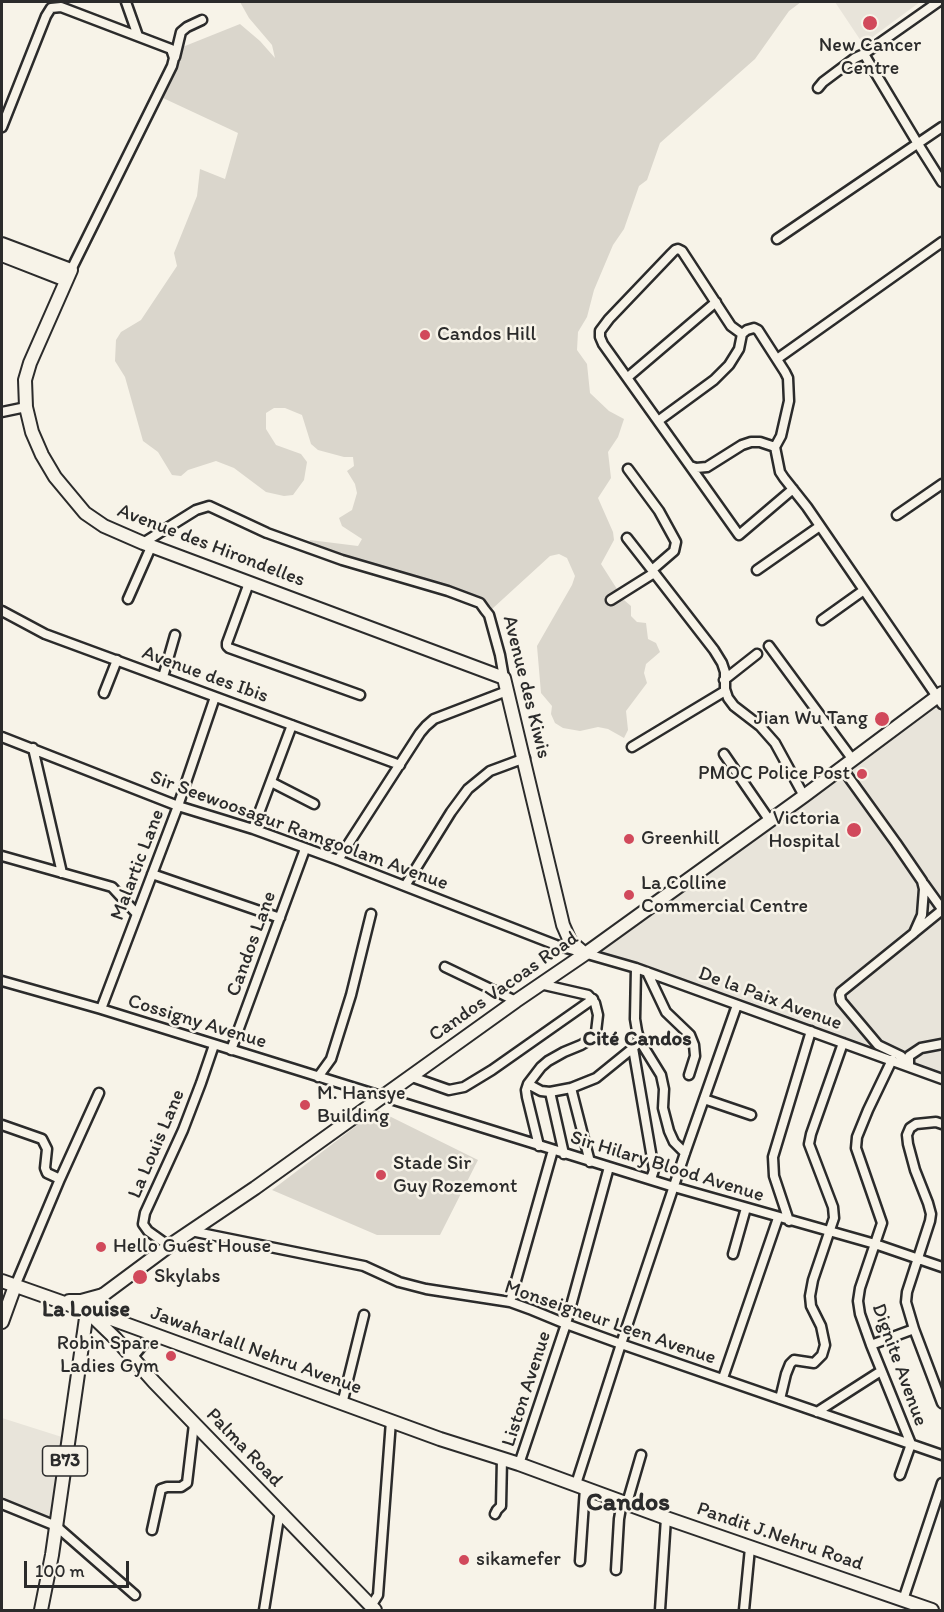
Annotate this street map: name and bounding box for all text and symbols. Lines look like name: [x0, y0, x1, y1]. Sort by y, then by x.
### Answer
marker: New Cancer Centre: [861, 14, 879, 32]
place label: New Cancer Centre: [819, 34, 921, 81]
place label: Candos Hill: [437, 323, 536, 347]
marker: Candos Hill: [418, 328, 432, 342]
street label: Avenue des Hirondelles: [114, 499, 308, 593]
street label: Avenue des Kiwis: [497, 613, 555, 761]
street label: Avenue des Ibis: [139, 641, 271, 709]
place label: Jian Wu Tang: [754, 707, 868, 731]
marker: Jian Wu Tang: [873, 710, 891, 728]
place label: PMOC Police Post: [698, 762, 850, 786]
street label: Sir Seewoosagur Ramgoolam Avenue: [147, 766, 451, 896]
marker: PMOC Police Post: [855, 767, 869, 781]
street label: Malartic Lane: [106, 806, 170, 924]
place label: Victoria Hospital: [768, 807, 840, 854]
marker: Victoria Hospital: [845, 821, 863, 839]
place label: Greenhill: [641, 827, 719, 851]
marker: Greenhill: [622, 832, 636, 846]
place label: La Colline Commercial Centre: [641, 872, 808, 919]
street label: Candos Lane: [222, 888, 282, 1000]
marker: La Colline Commercial Centre: [622, 888, 636, 902]
street label: Candos Vacoas Road: [425, 926, 583, 1048]
street label: De la Paix Avenue: [695, 962, 845, 1036]
street label: Cossigny Avenue: [125, 989, 269, 1055]
district label: Cité Candos: [582, 1027, 692, 1053]
place label: M. Hansye Building: [317, 1082, 406, 1129]
street label: La Louis Lane: [123, 1086, 191, 1202]
marker: M. Hansye Building: [298, 1098, 312, 1112]
street label: Sir Hilary Blood Avenue: [567, 1126, 767, 1208]
place label: Stade Sir Guy Rozemont: [393, 1152, 518, 1199]
marker: Stade Sir Guy Rozemont: [374, 1168, 388, 1182]
place label: Hello Guest House: [113, 1235, 271, 1259]
marker: Hello Guest House: [94, 1240, 108, 1254]
place label: Skylabs: [154, 1265, 220, 1289]
marker: Skylabs: [131, 1268, 149, 1286]
street label: Monseigneur Leen Avenue: [501, 1275, 719, 1371]
district label: La Louise: [42, 1297, 130, 1323]
street label: Dignite Avenue: [866, 1300, 932, 1430]
street label: Jawaharlall Nehru Avenue: [147, 1302, 365, 1400]
street label: Liston Avenue: [497, 1328, 557, 1450]
place label: Robin Spare Ladies Gym: [57, 1332, 159, 1379]
marker: Robin Spare Ladies Gym: [164, 1349, 178, 1363]
street label: Palma Road: [201, 1404, 287, 1492]
road number: B73: [42, 1446, 88, 1476]
district label: Candos: [586, 1487, 670, 1519]
street label: Pandit J.Nehru Road: [693, 1497, 867, 1577]
place label: sikamefer: [476, 1548, 561, 1572]
scale bar: [27, 1549, 132, 1587]
marker: sikamefer: [457, 1553, 471, 1567]
text: 100 m: [35, 1560, 85, 1582]

